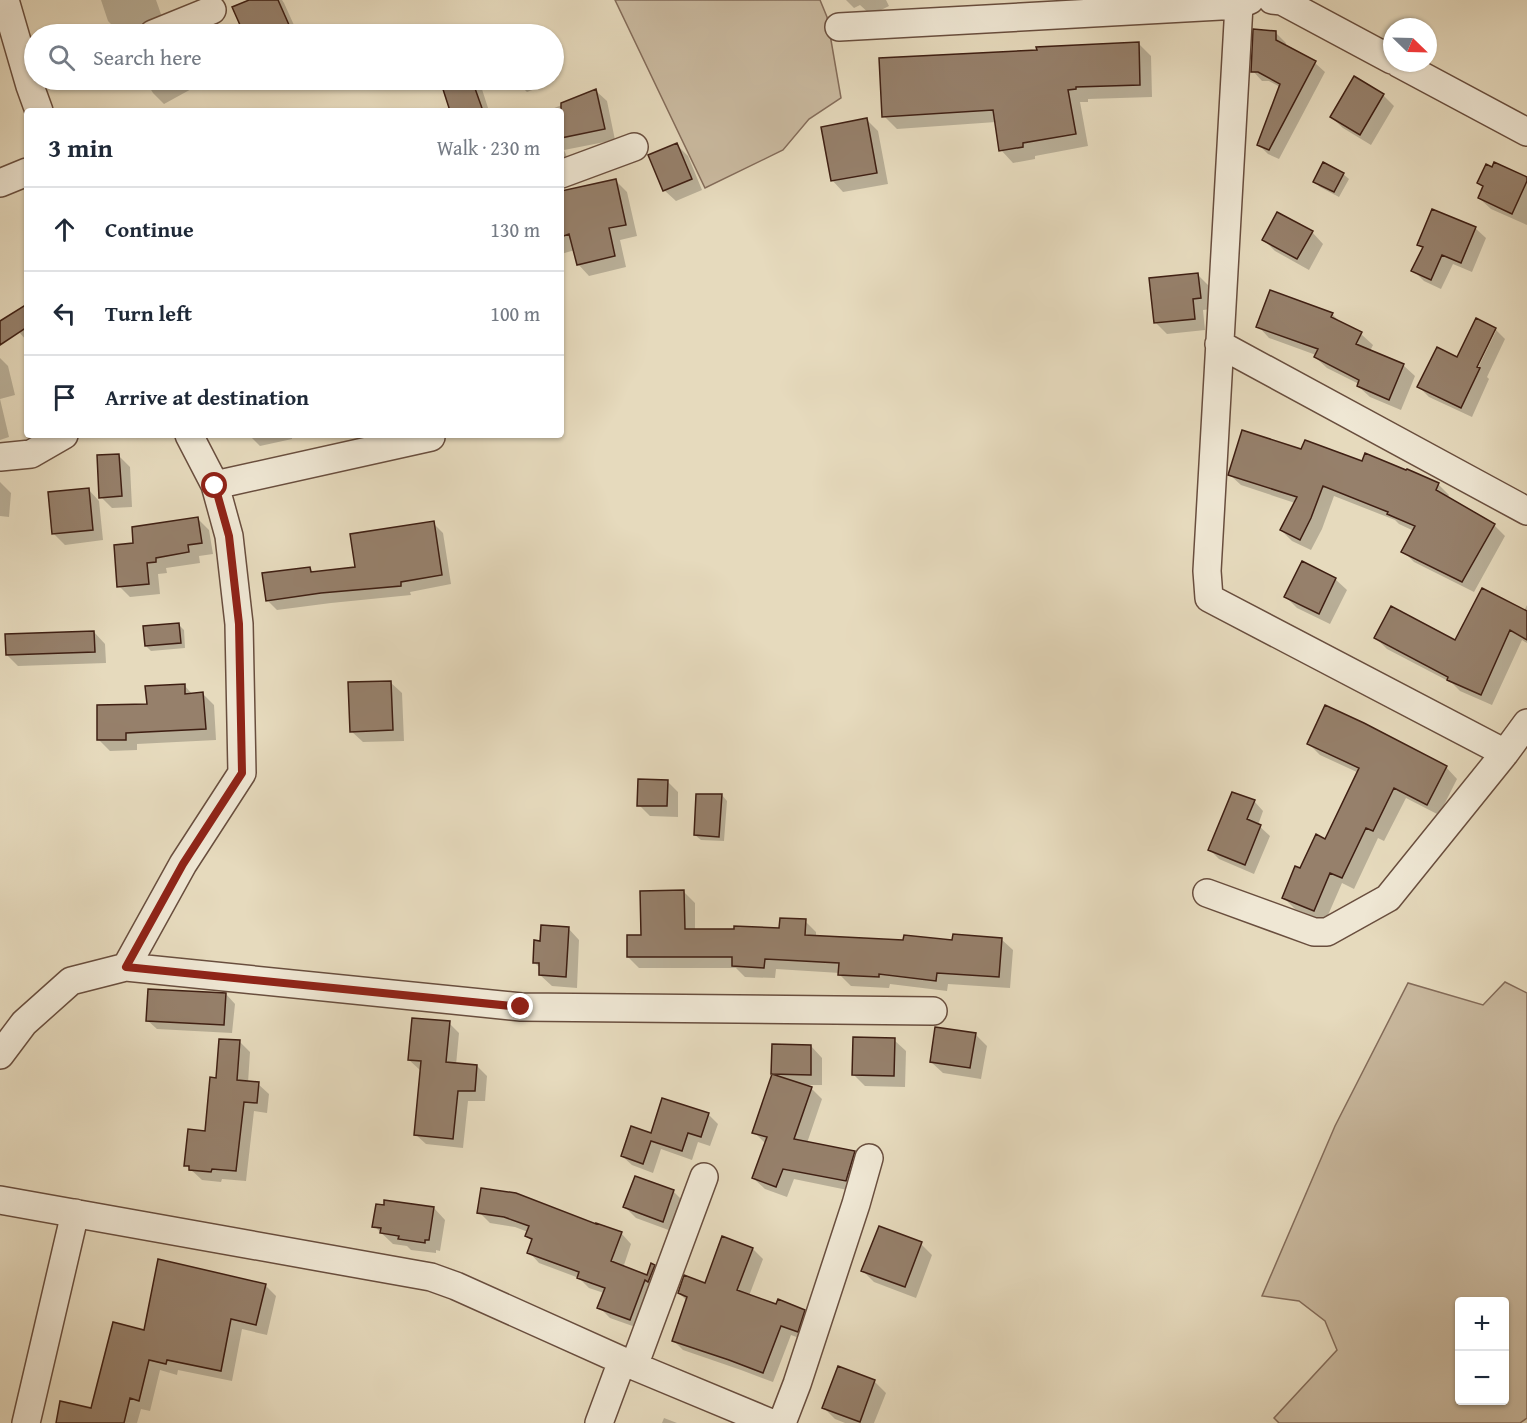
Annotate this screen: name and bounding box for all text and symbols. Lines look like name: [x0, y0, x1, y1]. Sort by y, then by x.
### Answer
north arrow: [1383, 18, 1437, 72]
search box: [24, 24, 564, 90]
icon: search: [45, 41, 78, 74]
text: Search here: [93, 41, 202, 73]
text: 3 min: [48, 128, 113, 167]
text: Walk · 230 m: [437, 133, 540, 162]
icon: ahead: [48, 213, 81, 246]
text: Continue: [105, 213, 194, 245]
text: 130 m: [490, 215, 540, 244]
icon: left: [48, 297, 81, 330]
text: Turn left: [105, 297, 192, 329]
text: 100 m: [490, 299, 540, 328]
icon: arrive: [48, 381, 81, 414]
text: Arrive at destination: [105, 381, 309, 413]
route start: [201, 472, 227, 498]
route end: [507, 993, 533, 1019]
map controls: [1455, 1297, 1509, 1405]
button: +: [1455, 1297, 1509, 1351]
button: −: [1455, 1351, 1509, 1405]

